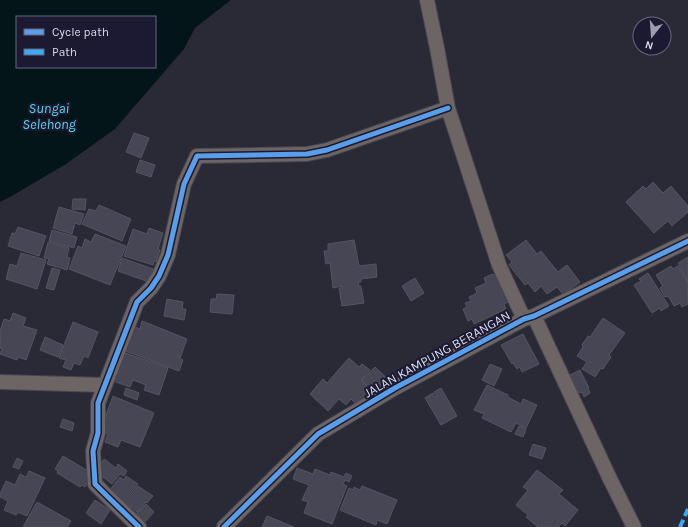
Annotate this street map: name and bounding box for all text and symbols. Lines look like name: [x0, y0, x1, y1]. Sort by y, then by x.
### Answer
legend: [16, 16, 156, 68]
north arrow: [632, 16, 672, 56]
text: Cycle path: [52, 25, 109, 39]
text: N: [644, 38, 655, 52]
text: Path: [52, 45, 77, 59]
water label: Sungai Selehong: [22, 100, 77, 133]
street label: JALAN KAMPUNG BERANGAN: [361, 307, 513, 401]

